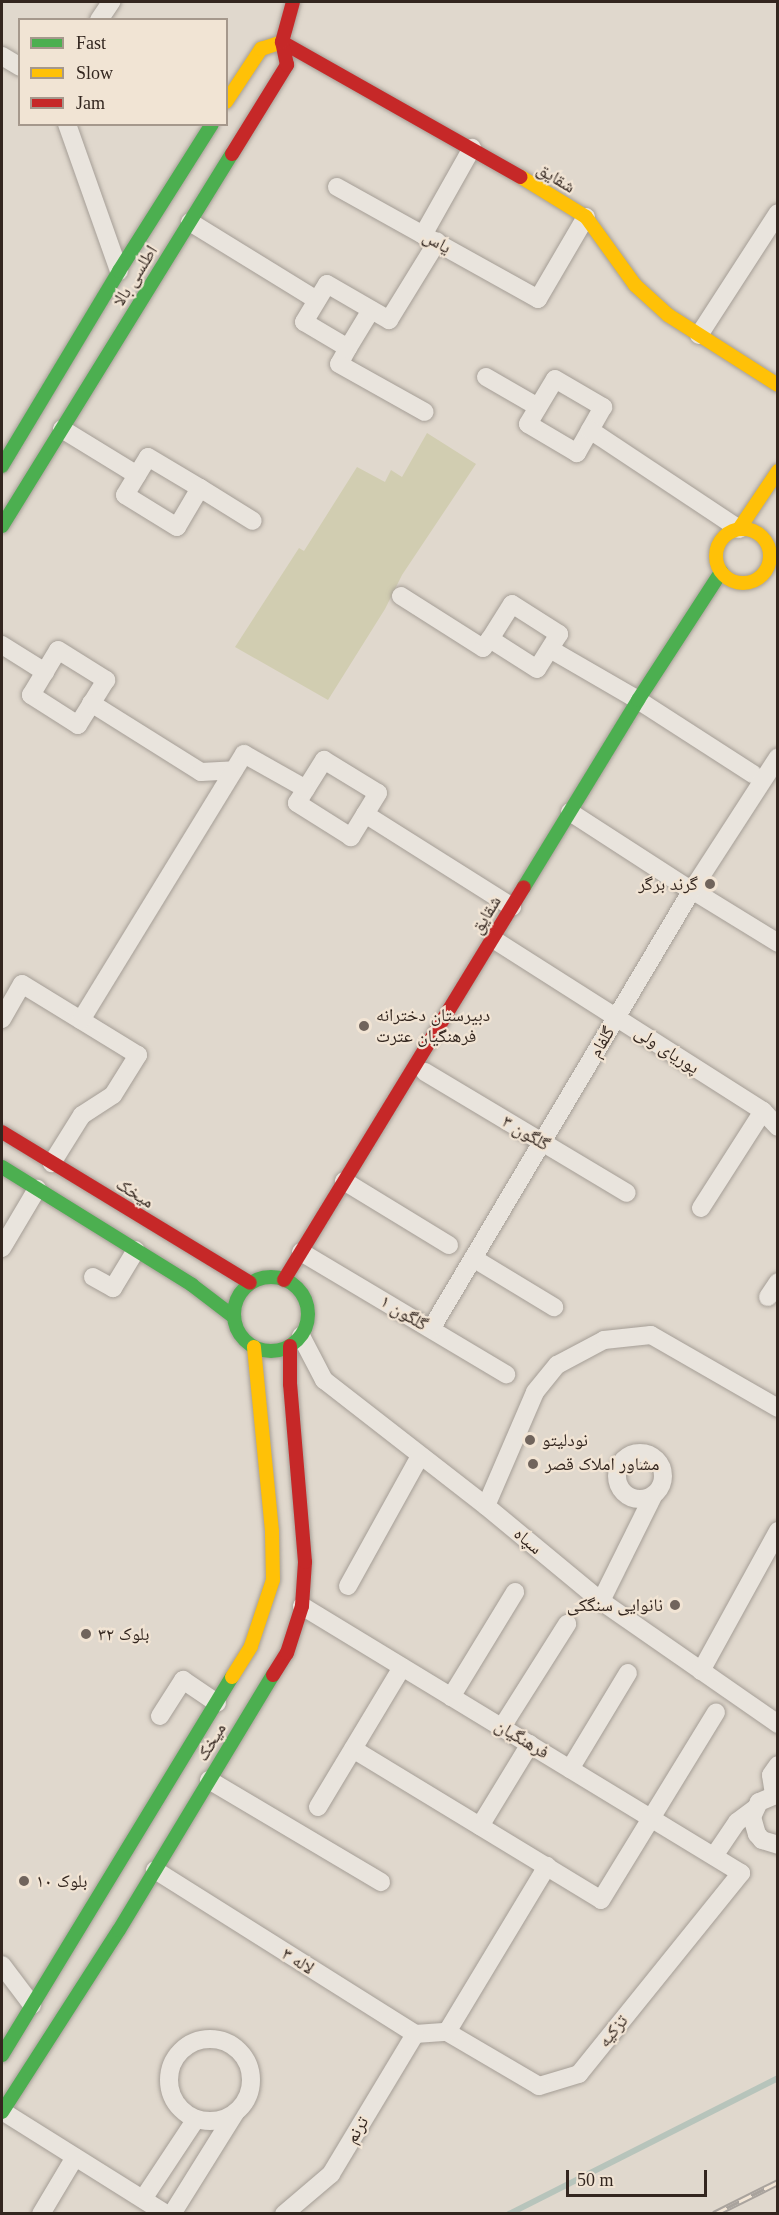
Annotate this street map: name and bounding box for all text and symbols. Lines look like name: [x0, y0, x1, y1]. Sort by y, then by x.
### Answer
legend: [18, 18, 228, 126]
text: Fast: [76, 33, 106, 53]
text: Slow: [76, 63, 113, 83]
text: Jam: [76, 93, 105, 113]
street label: شقایق: [533, 158, 579, 198]
street label: یاس: [419, 226, 455, 258]
street label: اطلسی بالا: [108, 241, 162, 311]
place label: گرند برگر: [638, 873, 698, 895]
marker: گرند برگر: [703, 877, 717, 891]
street label: شقایق: [466, 892, 506, 938]
place label: دبیرستان دخترانه فرهنگیان عترت: [376, 1005, 490, 1048]
marker: دبیرستان دخترانه فرهنگیان عترت: [357, 1019, 371, 1033]
street label: پوریای ولی: [631, 1021, 703, 1079]
street label: گلفام: [584, 1023, 620, 1061]
street label: گلگون ۳: [498, 1110, 554, 1156]
street label: میخک: [112, 1173, 158, 1213]
street label: گلگون ۱: [376, 1290, 432, 1336]
place label: نودلیتو: [542, 1429, 588, 1451]
marker: نودلیتو: [523, 1433, 537, 1447]
place label: مشاور املاک قصر: [545, 1453, 659, 1475]
marker: مشاور املاک قصر: [526, 1457, 540, 1471]
street label: سپاه: [509, 1523, 547, 1559]
place label: نانوایی سنگکی: [567, 1594, 663, 1616]
marker: نانوایی سنگکی: [668, 1598, 682, 1612]
place label: بلوک ۳۲: [98, 1623, 149, 1645]
marker: بلوک ۳۲: [79, 1627, 93, 1641]
street label: فرهنگیان: [491, 1715, 553, 1763]
street label: میخک: [191, 1719, 231, 1765]
place label: بلوک ۱۰: [36, 1870, 87, 1892]
marker: بلوک ۱۰: [17, 1874, 31, 1888]
street label: لاله ۳: [278, 1943, 318, 1979]
street label: تزکیه: [593, 2010, 633, 2052]
street label: ترنم: [341, 2112, 373, 2148]
scale bar: [569, 2158, 710, 2196]
text: 50 m: [577, 2170, 614, 2190]

